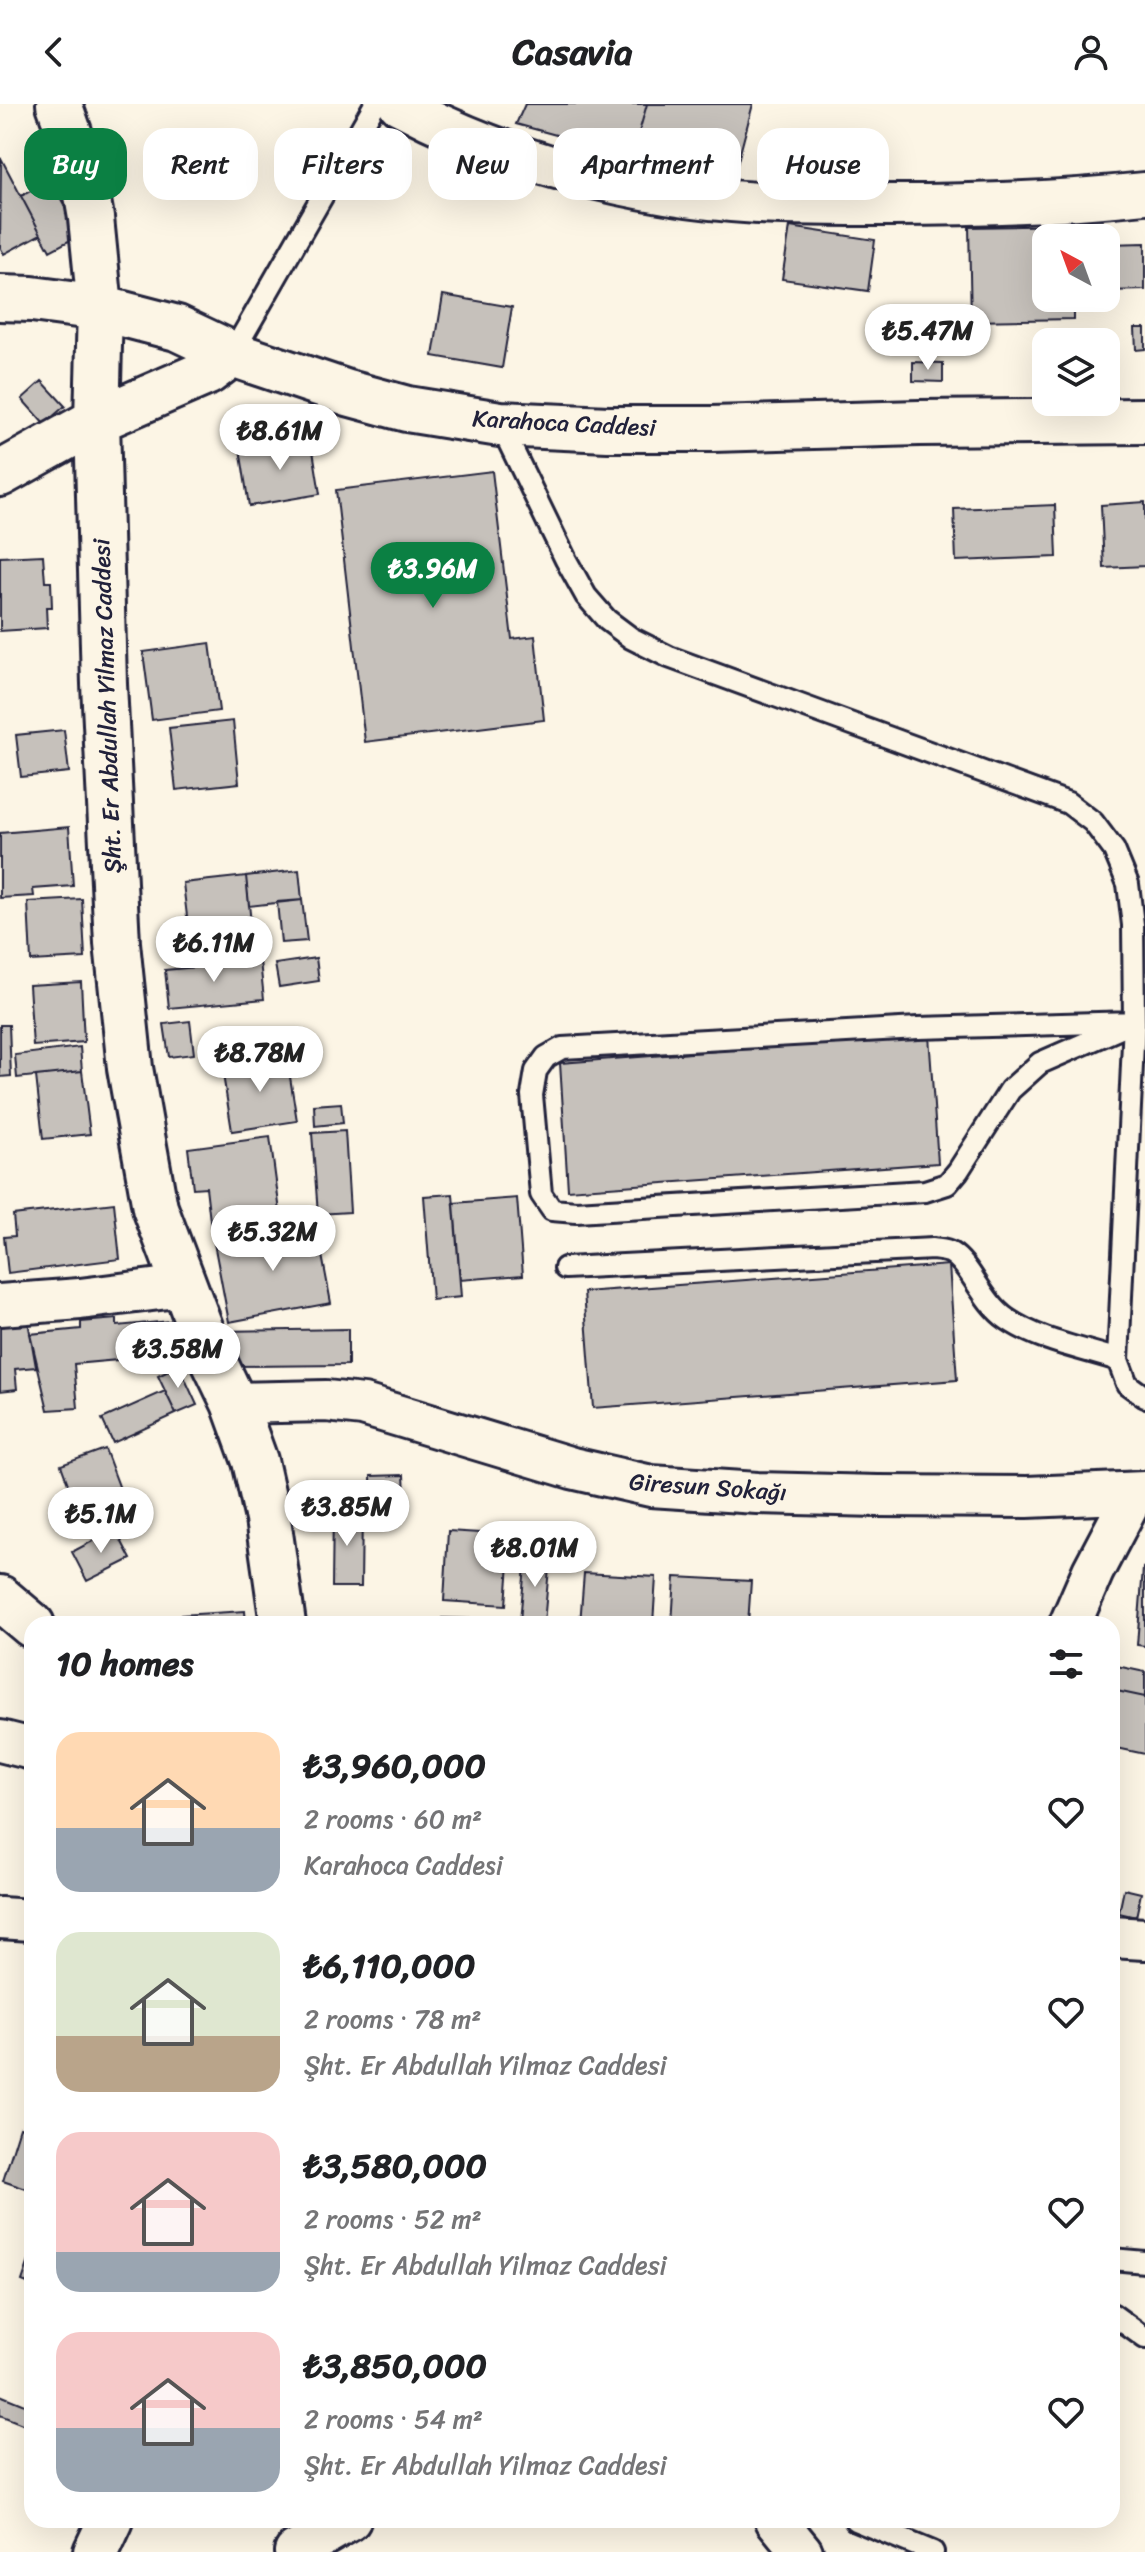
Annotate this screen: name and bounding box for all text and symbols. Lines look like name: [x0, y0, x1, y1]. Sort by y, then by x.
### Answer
text: Casavia: [513, 20, 632, 84]
icon: back: [32, 30, 76, 74]
icon: person: [1069, 30, 1113, 74]
chip: Buy: [24, 128, 127, 200]
chip: Rent: [143, 128, 258, 200]
chip: Filters: [274, 128, 412, 200]
chip: New: [428, 128, 537, 200]
chip: Apartment: [553, 128, 741, 200]
chip: House: [757, 128, 889, 200]
north arrow: [1032, 224, 1120, 312]
map controls: [1032, 224, 1120, 416]
pin: ₺5.47M: [863, 304, 993, 372]
text: ₺5.47M: [883, 307, 973, 353]
button: layers: [1032, 328, 1120, 416]
street label: Karahoca Caddesi: [471, 397, 658, 449]
pin: ₺8.61M: [215, 404, 345, 472]
text: ₺8.61M: [237, 407, 323, 453]
street label: Şht. Er Abdullah Yilmaz Caddesi: [80, 537, 134, 874]
pin: ₺3.96M: [368, 542, 498, 610]
text: ₺3.96M: [389, 545, 477, 591]
pin: ₺6.11M: [149, 916, 279, 984]
text: ₺6.11M: [174, 919, 254, 965]
pin: ₺8.78M: [195, 1026, 325, 1094]
text: ₺8.78M: [215, 1029, 305, 1075]
pin: ₺5.32M: [208, 1205, 338, 1273]
text: ₺5.32M: [229, 1208, 317, 1254]
pin: ₺3.58M: [113, 1322, 243, 1390]
text: ₺3.58M: [133, 1325, 223, 1371]
street label: Giresun Sokağı: [628, 1461, 788, 1513]
pin: ₺3.85M: [282, 1480, 412, 1548]
text: ₺3.85M: [302, 1483, 392, 1529]
pin: ₺5.1M: [45, 1487, 157, 1555]
text: ₺5.1M: [66, 1490, 136, 1536]
pin: ₺8.01M: [470, 1521, 600, 1589]
text: ₺8.01M: [492, 1524, 578, 1570]
text: 10 homes: [56, 1634, 194, 1694]
icon: filters: [1044, 1642, 1088, 1686]
text: ₺3,960,000: [304, 1736, 486, 1796]
icon: home: [120, 1764, 216, 1860]
icon: heart: [1044, 1790, 1088, 1834]
text: 2 rooms · 60 m²: [304, 1796, 482, 1842]
text: Karahoca Caddesi: [304, 1842, 503, 1888]
text: ₺6,110,000: [304, 1936, 476, 1996]
icon: home: [120, 1964, 216, 2060]
icon: heart: [1044, 1990, 1088, 2034]
text: 2 rooms · 78 m²: [304, 1996, 481, 2042]
text: Şht. Er Abdullah Yilmaz Caddesi: [304, 2042, 667, 2088]
text: ₺3,580,000: [304, 2136, 487, 2196]
icon: home: [120, 2164, 216, 2260]
icon: heart: [1044, 2190, 1088, 2234]
text: 2 rooms · 52 m²: [304, 2196, 482, 2242]
text: Şht. Er Abdullah Yilmaz Caddesi: [304, 2242, 667, 2288]
text: ₺3,850,000: [304, 2336, 487, 2396]
icon: home: [120, 2364, 216, 2460]
icon: heart: [1044, 2390, 1088, 2434]
text: 2 rooms · 54 m²: [304, 2396, 483, 2442]
text: Şht. Er Abdullah Yilmaz Caddesi: [304, 2442, 667, 2488]

